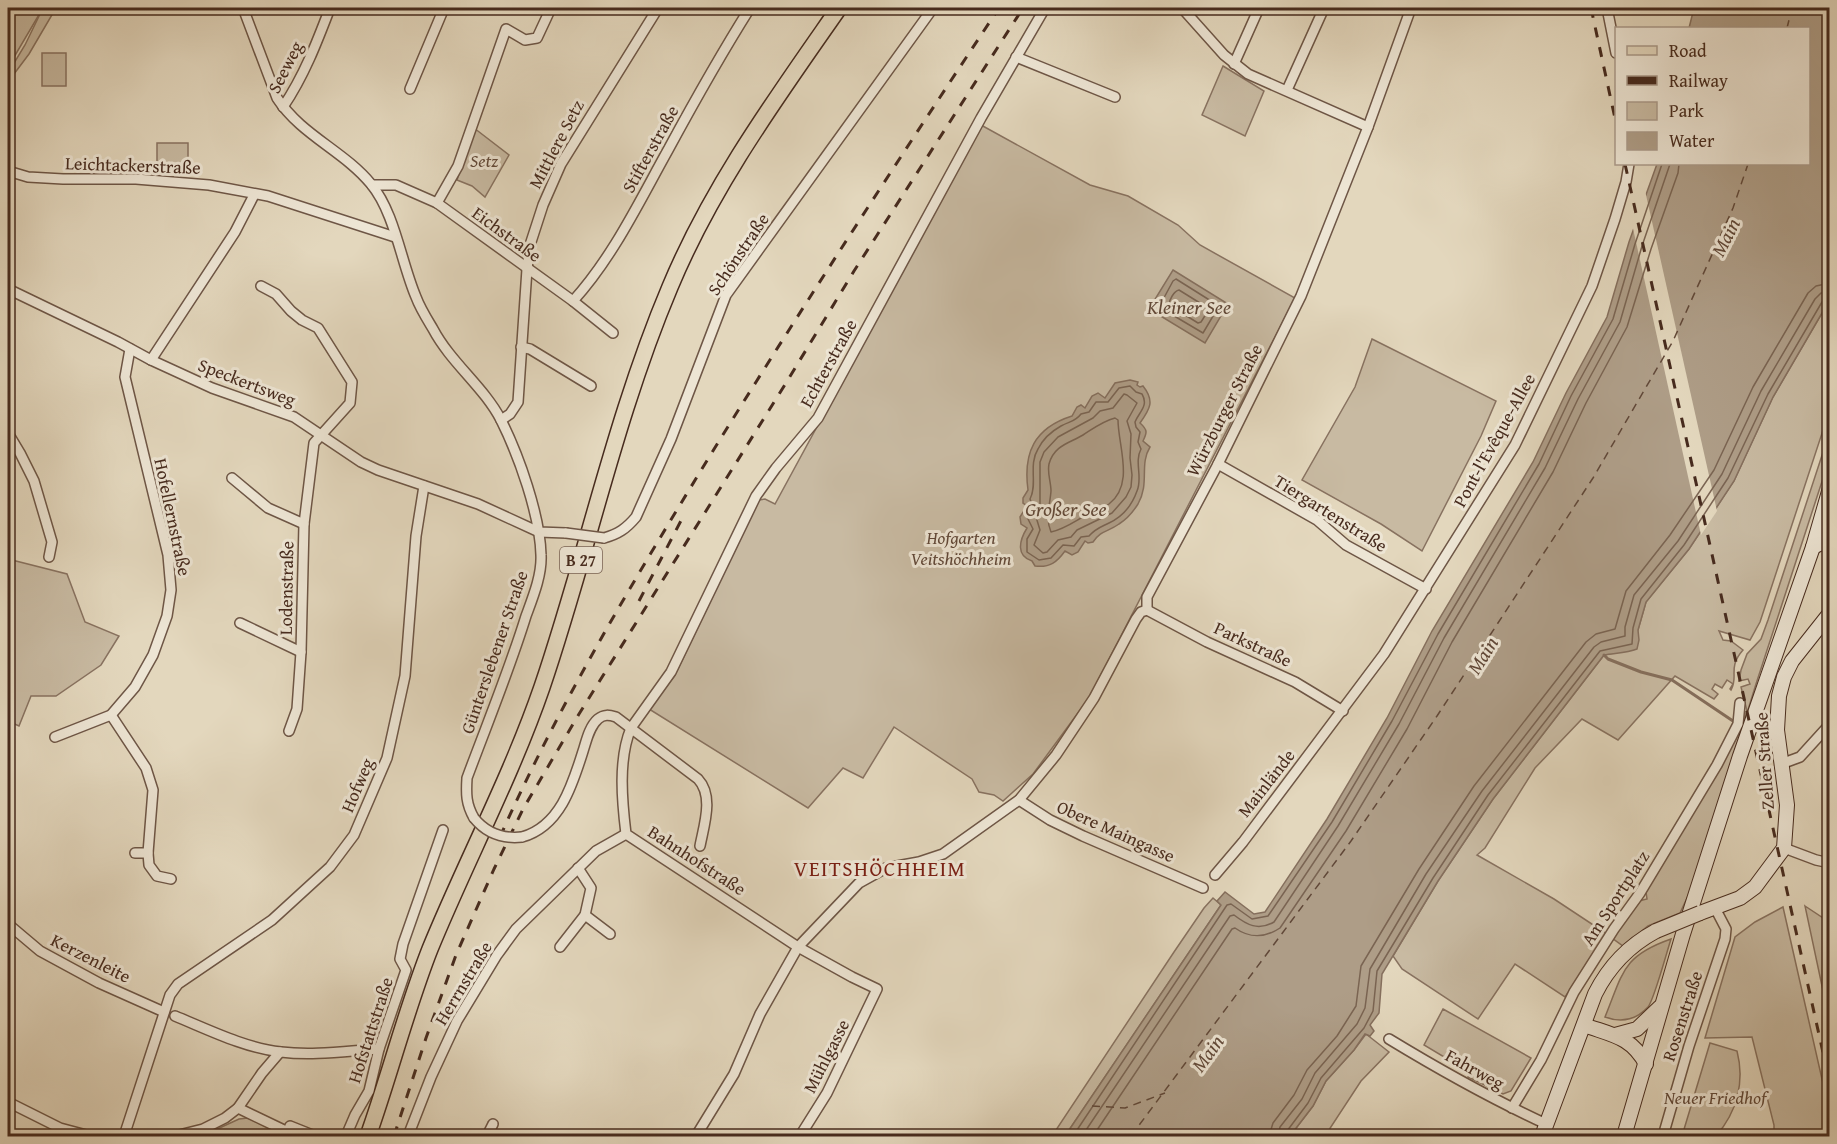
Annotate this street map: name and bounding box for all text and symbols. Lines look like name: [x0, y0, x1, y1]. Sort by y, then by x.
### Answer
legend: [1615, 27, 1810, 165]
street label: Seeweg: [260, 36, 310, 98]
text: Road: [1669, 37, 1707, 64]
text: Railway: [1669, 67, 1728, 94]
street label: Mittlere Setz: [521, 95, 591, 193]
text: Park: [1669, 97, 1705, 124]
street label: Stifterstraße: [615, 100, 685, 198]
text: Water: [1669, 127, 1715, 154]
park label: Setz: [470, 147, 498, 174]
street label: Leichtackerstraße: [65, 149, 201, 181]
street label: Eichstraße: [467, 199, 547, 269]
street label: Schönstraße: [700, 207, 776, 301]
water label: Main: [1703, 213, 1747, 261]
water label: Kleiner See: [1146, 292, 1231, 321]
street label: Echterstraße: [793, 314, 863, 412]
street label: Würzburger Straße: [1179, 339, 1269, 481]
street label: Speckertsweg: [194, 351, 300, 413]
street label: Pont-l'Evêque-Allee: [1446, 368, 1542, 512]
street label: Hofellernstraße: [147, 456, 199, 578]
street label: Tiergartenstraße: [1269, 467, 1393, 559]
water label: Großer See: [1025, 494, 1107, 523]
park label: Hofgarten Veitshöchheim: [910, 524, 1012, 572]
street label: Lodenstraße: [272, 541, 300, 635]
road number: B 27: [560, 547, 602, 573]
street label: Günterslebener Straße: [453, 567, 535, 737]
street label: Parkstraße: [1210, 614, 1296, 674]
water label: Main: [1459, 631, 1505, 679]
street label: Zeller Straße: [1747, 711, 1781, 811]
street label: Mainlände: [1231, 743, 1301, 823]
street label: Hofweg: [333, 754, 381, 816]
street label: Obere Maingasse: [1053, 793, 1179, 869]
street label: Bahnhofstraße: [643, 818, 751, 902]
street label: Am Sportplatz: [1574, 845, 1656, 951]
district label: VEITSHÖCHHEIM: [794, 853, 966, 884]
street label: Kerzenleite: [46, 926, 136, 990]
street label: Herrnstraße: [427, 936, 499, 1030]
street label: Rosenstraße: [1655, 967, 1709, 1065]
street label: Hofstattstraße: [340, 974, 400, 1086]
street label: Mühlgasse: [796, 1014, 856, 1098]
water label: Main: [1184, 1028, 1230, 1078]
street label: Fahrweg: [1440, 1042, 1510, 1096]
park label: Neuer Friedhof: [1663, 1084, 1770, 1111]

